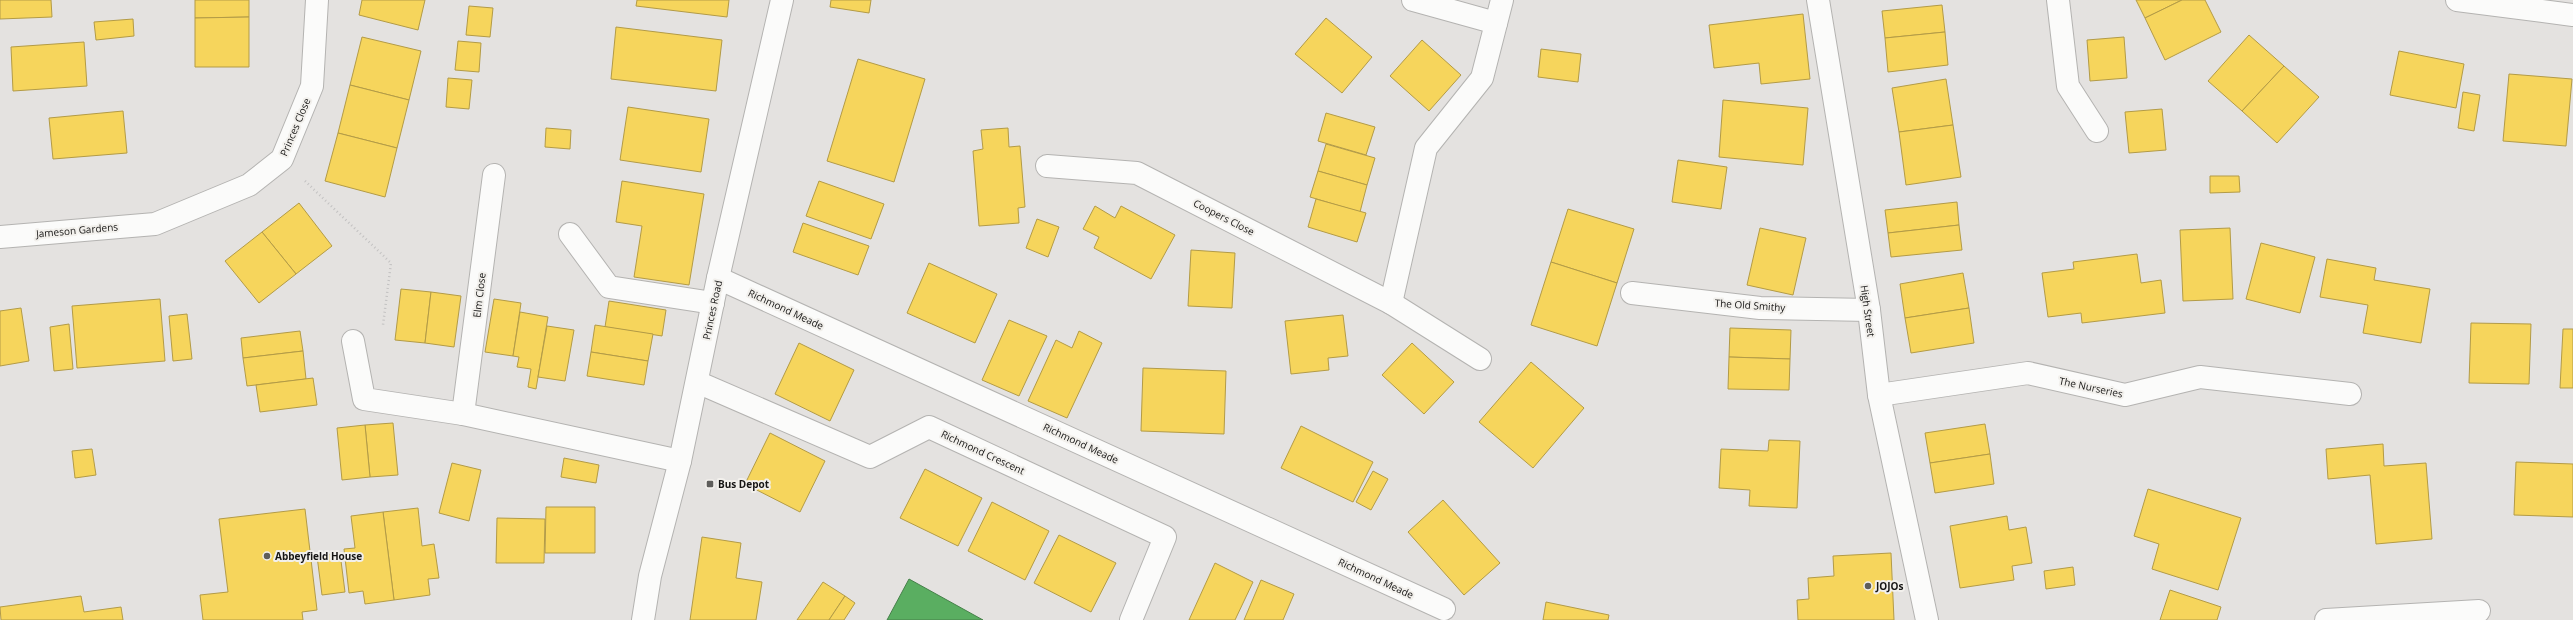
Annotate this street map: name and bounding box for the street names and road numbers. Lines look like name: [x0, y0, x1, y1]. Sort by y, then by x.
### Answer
street label: Princes Close: [276, 95, 314, 158]
street label: Coopers Close: [1191, 196, 1257, 239]
street label: Jameson Gardens: [34, 219, 119, 241]
street label: Elm Close: [469, 271, 489, 318]
street label: Princes Road: [699, 279, 725, 341]
street label: High Street: [1857, 284, 1879, 338]
street label: Richmond Meade: [746, 285, 826, 333]
street label: The Old Smithy: [1714, 296, 1787, 315]
street label: The Nurseries: [2058, 373, 2124, 401]
street label: Richmond Meade: [1041, 419, 1121, 467]
street label: Richmond Crescent: [939, 427, 1027, 478]
street label: Richmond Meade: [1336, 554, 1416, 602]

